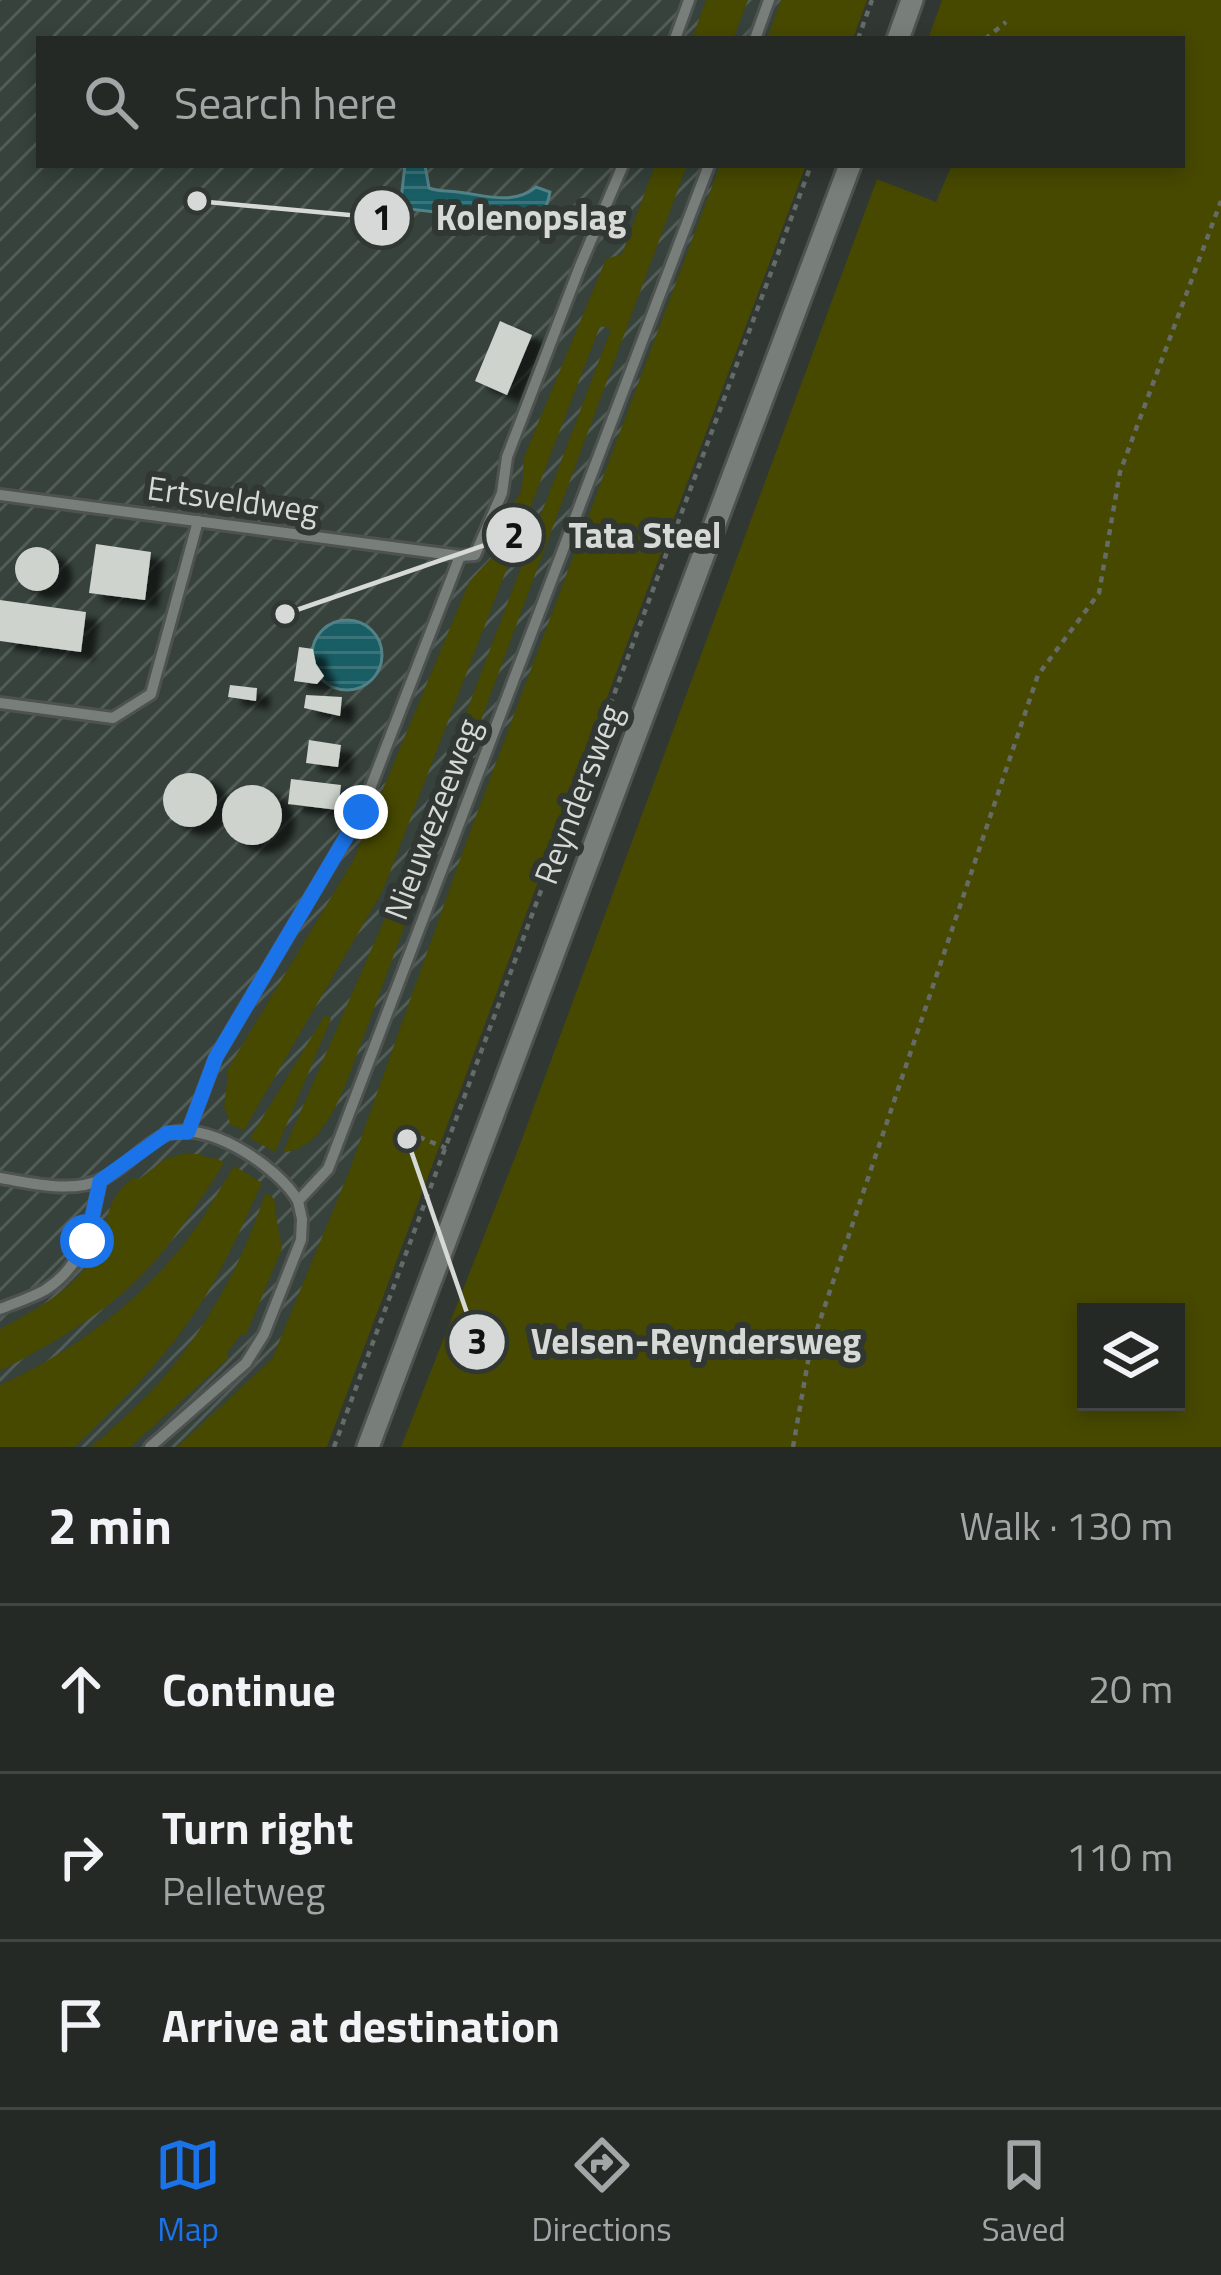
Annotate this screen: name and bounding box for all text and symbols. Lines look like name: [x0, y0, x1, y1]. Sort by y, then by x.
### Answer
search box: [36, 36, 1185, 168]
text: Search here: [174, 68, 397, 136]
icon: search: [78, 69, 144, 135]
callout: Kolenopslag: [352, 182, 651, 254]
text: 1: [372, 189, 392, 244]
text: Kolenopslag: [436, 189, 626, 244]
street label: Ertsveldweg: [144, 462, 322, 536]
callout: Tata Steel: [484, 499, 745, 571]
text: 2: [504, 507, 524, 562]
text: Tata Steel: [568, 507, 722, 562]
street label: Reyndersweg: [521, 697, 635, 891]
street label: Nieuwezeeweg: [371, 711, 493, 927]
route end: [334, 785, 388, 839]
route start: [60, 1214, 114, 1268]
map controls: [1077, 1303, 1185, 1411]
button: layers: [1077, 1303, 1185, 1411]
callout: Velsen-Reyndersweg: [447, 1306, 886, 1378]
text: 3: [467, 1313, 487, 1368]
text: Velsen-Reyndersweg: [531, 1313, 861, 1368]
text: 2 min: [48, 1486, 172, 1564]
text: Walk · 130 m: [959, 1496, 1173, 1555]
text: Continue: [162, 1655, 336, 1723]
icon: ahead: [48, 1656, 114, 1722]
text: 20 m: [1088, 1659, 1173, 1718]
text: Turn right: [162, 1793, 353, 1861]
icon: right: [48, 1824, 114, 1890]
text: 110 m: [1066, 1827, 1173, 1886]
text: Pelletweg: [162, 1861, 325, 1920]
text: Arrive at destination: [162, 1991, 560, 2059]
icon: arrive: [48, 1992, 114, 2058]
tab: Map: [155, 2132, 221, 2254]
tab: Directions: [532, 2132, 671, 2254]
tab: Saved: [982, 2132, 1066, 2254]

